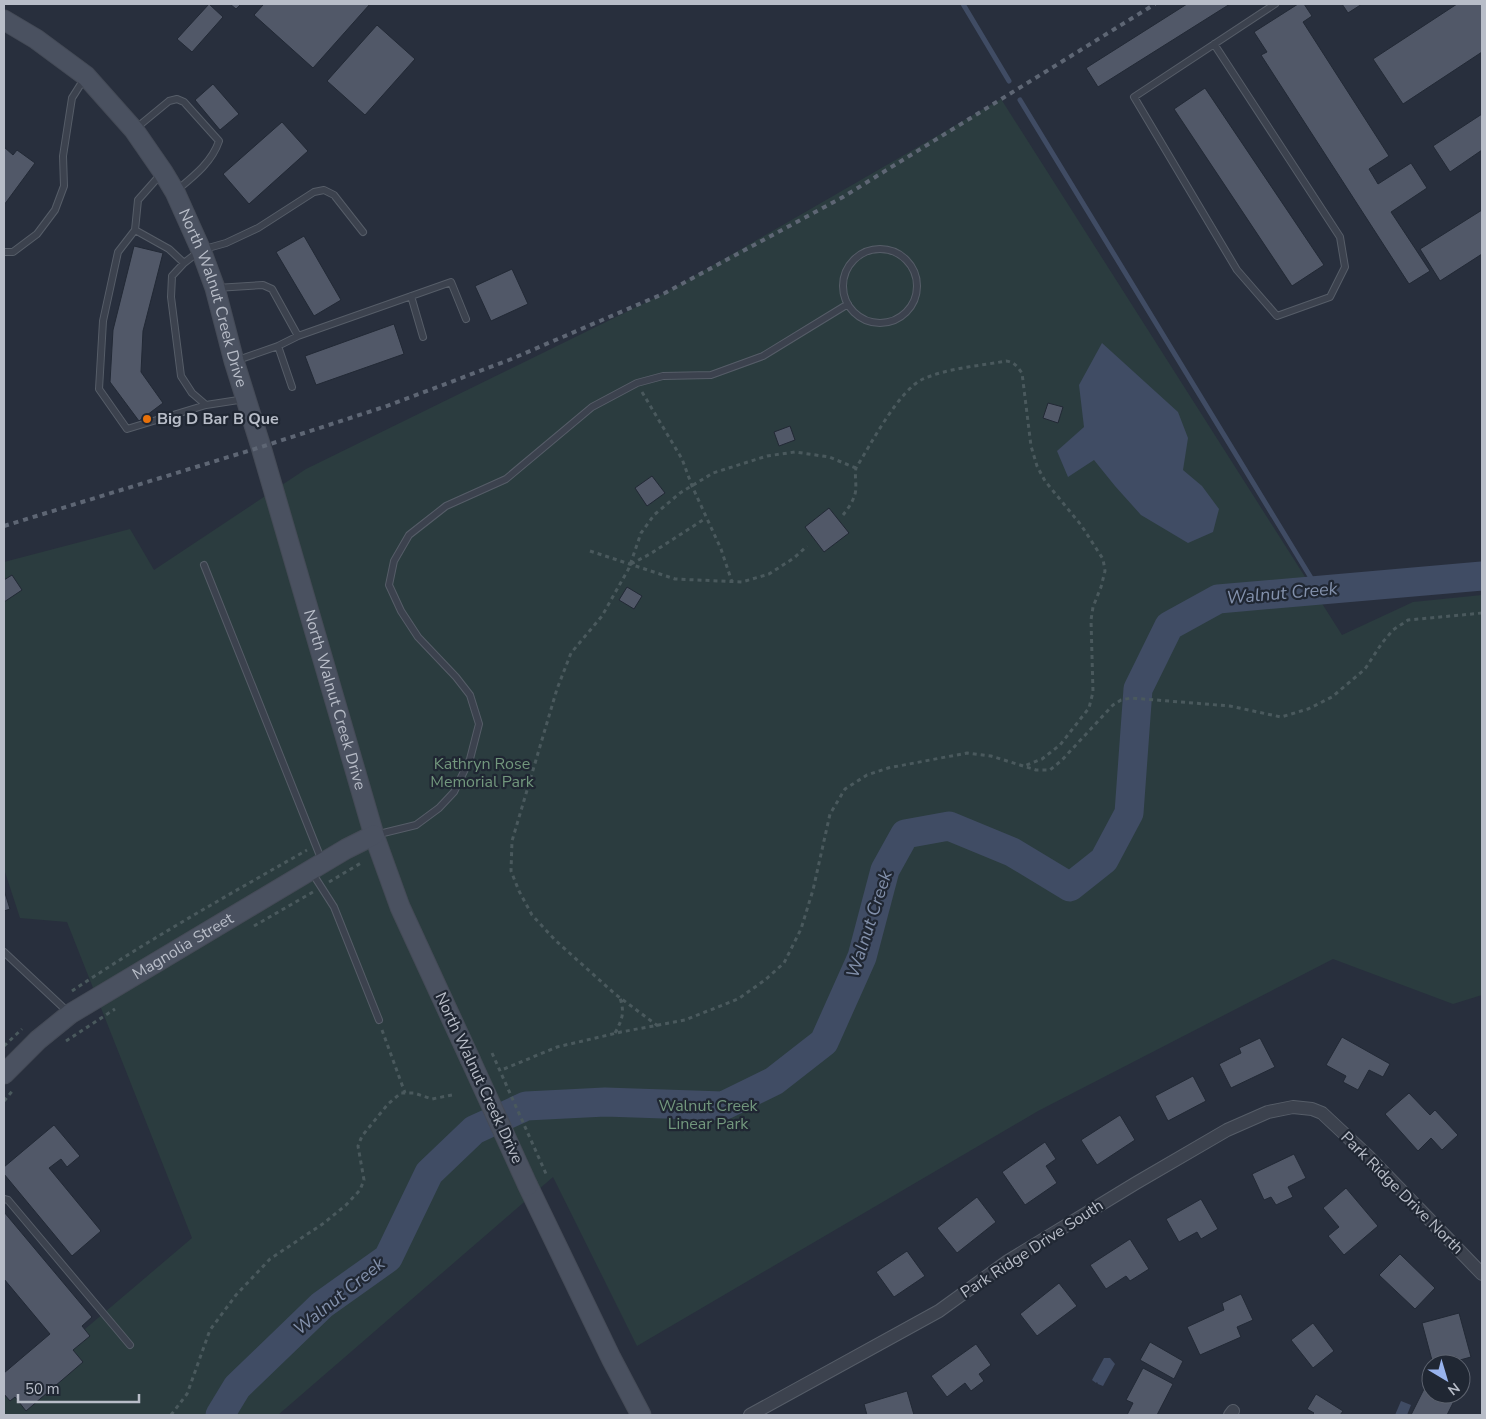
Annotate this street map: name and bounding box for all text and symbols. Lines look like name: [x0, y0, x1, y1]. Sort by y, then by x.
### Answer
street label: North Walnut Creek Drive: [173, 205, 253, 390]
place label: Big D Bar B Que: [157, 408, 279, 430]
marker: Big D Bar B Que: [141, 413, 153, 425]
water label: Walnut Creek: [1225, 576, 1340, 610]
street label: North Walnut Creek Drive: [298, 607, 371, 793]
park label: Kathryn Rose Memorial Park: [430, 753, 535, 793]
water label: Walnut Creek: [840, 866, 898, 981]
street label: Magnolia Street: [128, 907, 238, 985]
street label: North Walnut Creek Drive: [430, 989, 528, 1167]
park label: Walnut Creek Linear Park: [658, 1095, 759, 1135]
street label: Park Ridge Drive North: [1336, 1127, 1468, 1259]
street label: Park Ridge Drive South: [956, 1194, 1108, 1304]
water label: Walnut Creek: [288, 1251, 391, 1340]
north arrow: [1421, 1354, 1471, 1404]
scale bar: [18, 1372, 139, 1404]
text: N: [1444, 1378, 1464, 1400]
text: 50 m: [25, 1379, 60, 1399]

